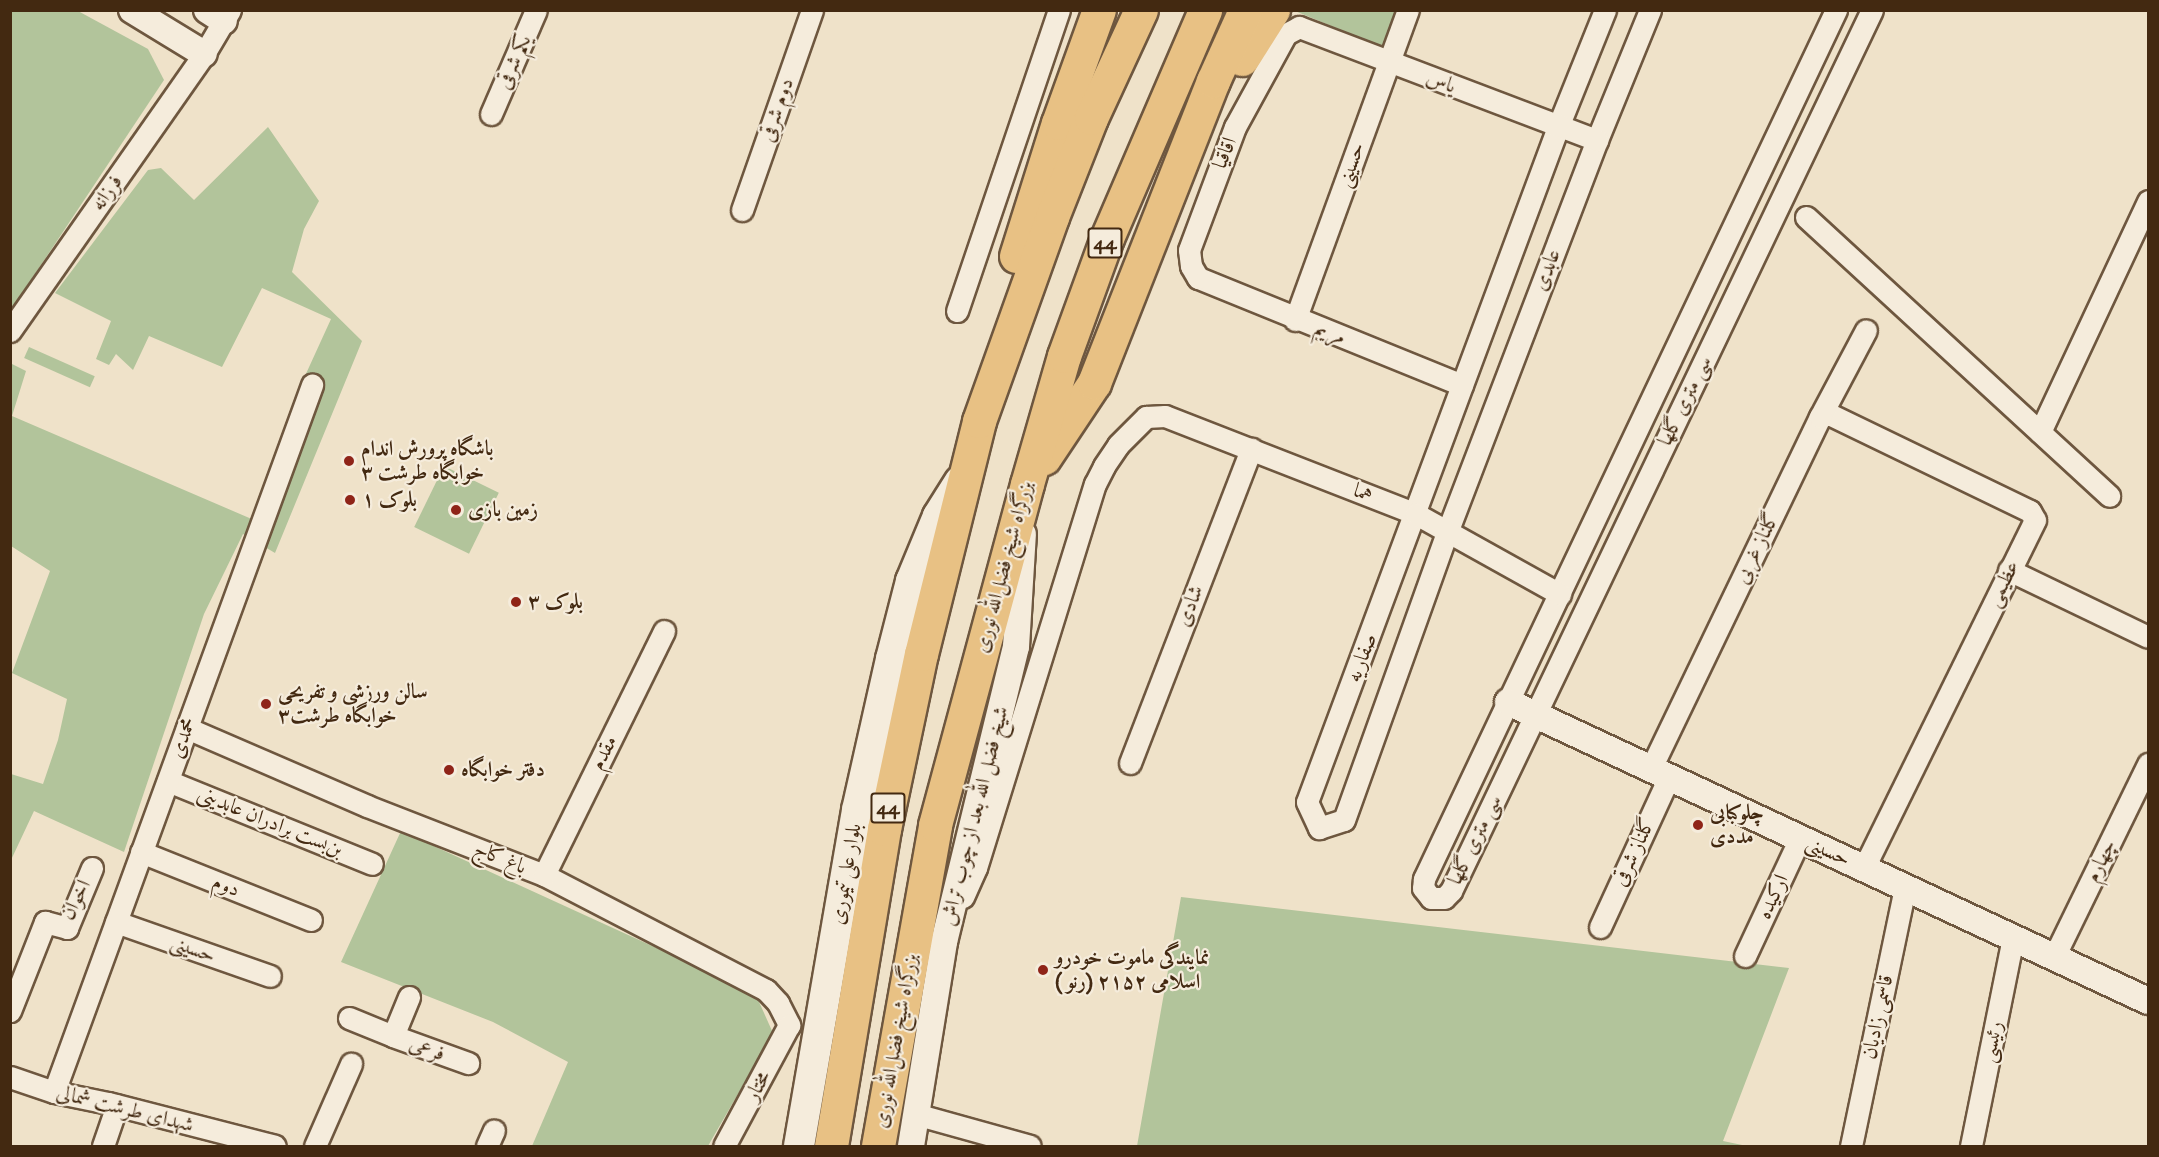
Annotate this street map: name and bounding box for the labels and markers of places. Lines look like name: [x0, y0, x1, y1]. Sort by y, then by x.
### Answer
place label: باشگاه پرورش اندام خوابگاه طرشت ۳: [361, 436, 494, 486]
marker: باشگاه پرورش اندام خوابگاه طرشت ۳: [342, 454, 356, 468]
place label: بلوک ۱: [362, 487, 417, 513]
marker: بلوک ۱: [343, 493, 357, 507]
place label: زمین بازی: [468, 497, 538, 523]
marker: زمین بازی: [449, 503, 463, 517]
place label: بلوک ۳: [528, 589, 583, 615]
marker: بلوک ۳: [509, 595, 523, 609]
place label: سالن ورزشی و تفریحی خوابگاه طرشت۳: [278, 679, 428, 729]
marker: سالن ورزشی و تفریحی خوابگاه طرشت۳: [259, 697, 273, 711]
place label: دفتر خوابگاه: [461, 757, 545, 783]
marker: دفتر خوابگاه: [442, 763, 456, 777]
place label: چلوکبابی مددی: [1710, 800, 1764, 850]
marker: چلوکبابی مددی: [1691, 818, 1705, 832]
place label: نمایندگی ماموت خودرو ( رنو) اسلامی ۲۱۵۲: [1055, 945, 1209, 995]
marker: نمایندگی ماموت خودرو ( رنو) اسلامی ۲۱۵۲: [1036, 963, 1050, 977]

